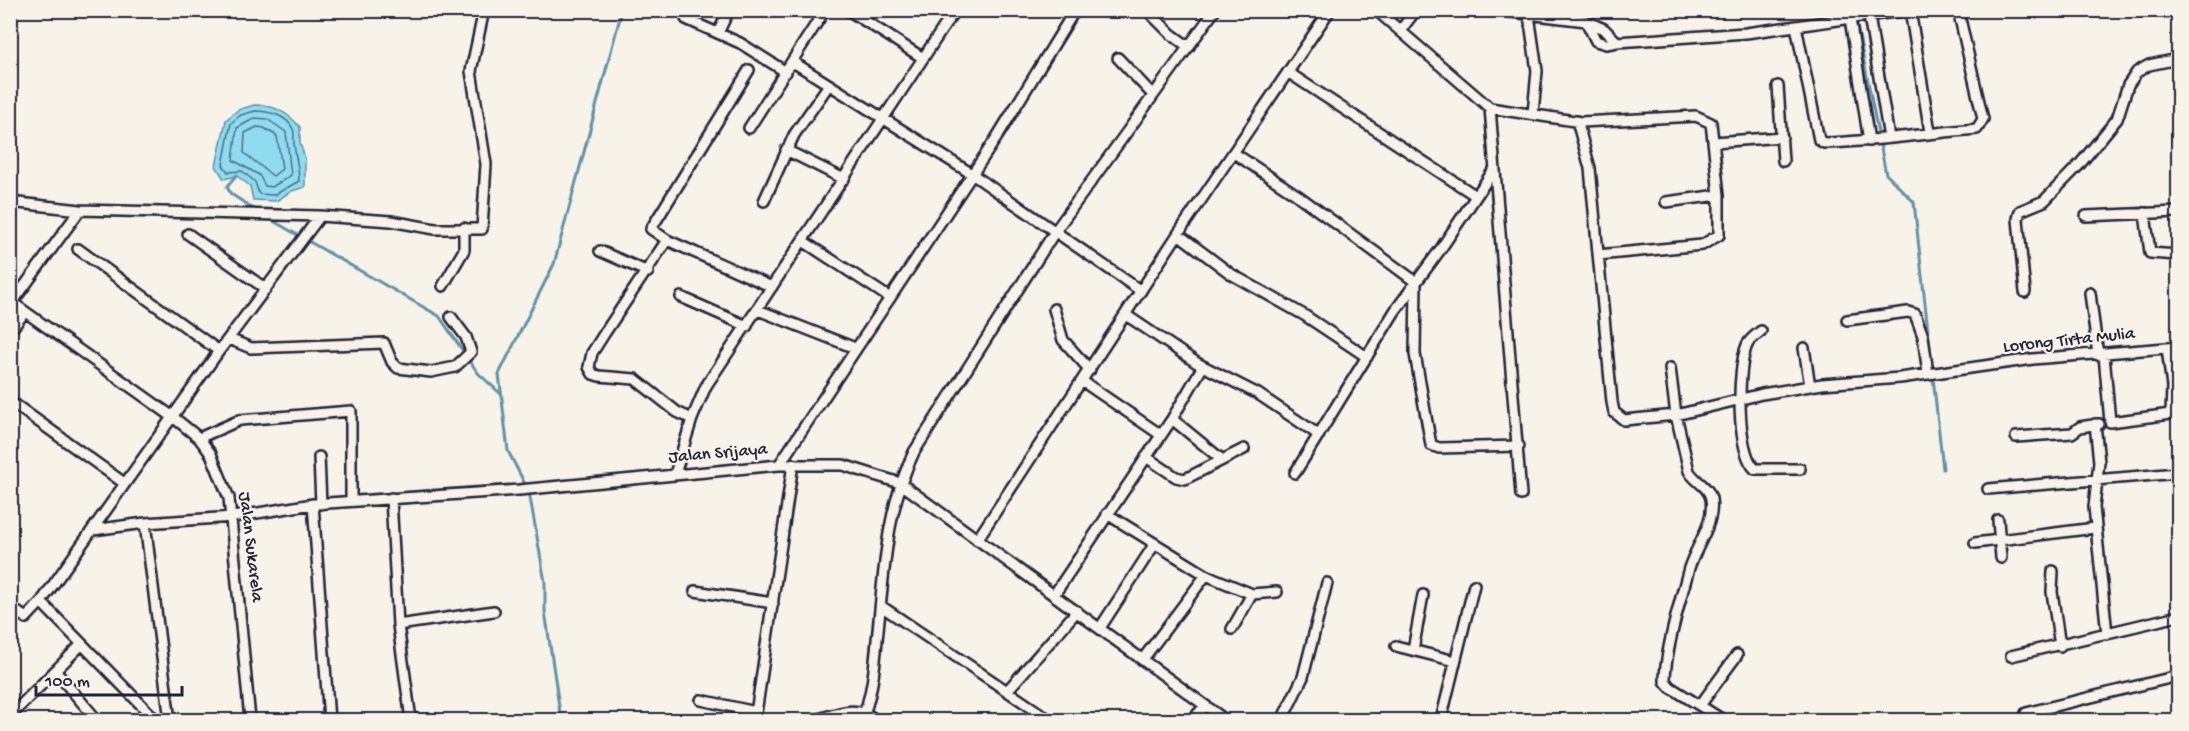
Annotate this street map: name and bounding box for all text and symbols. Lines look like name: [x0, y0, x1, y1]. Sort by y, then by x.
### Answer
street label: Lorong Tirta Mulia: [2002, 324, 2137, 358]
street label: Jalan Srijaya: [668, 439, 769, 469]
street label: Jalan Sukarela: [233, 491, 267, 604]
scale bar: [36, 659, 182, 697]
text: 100 m: [44, 672, 90, 693]

